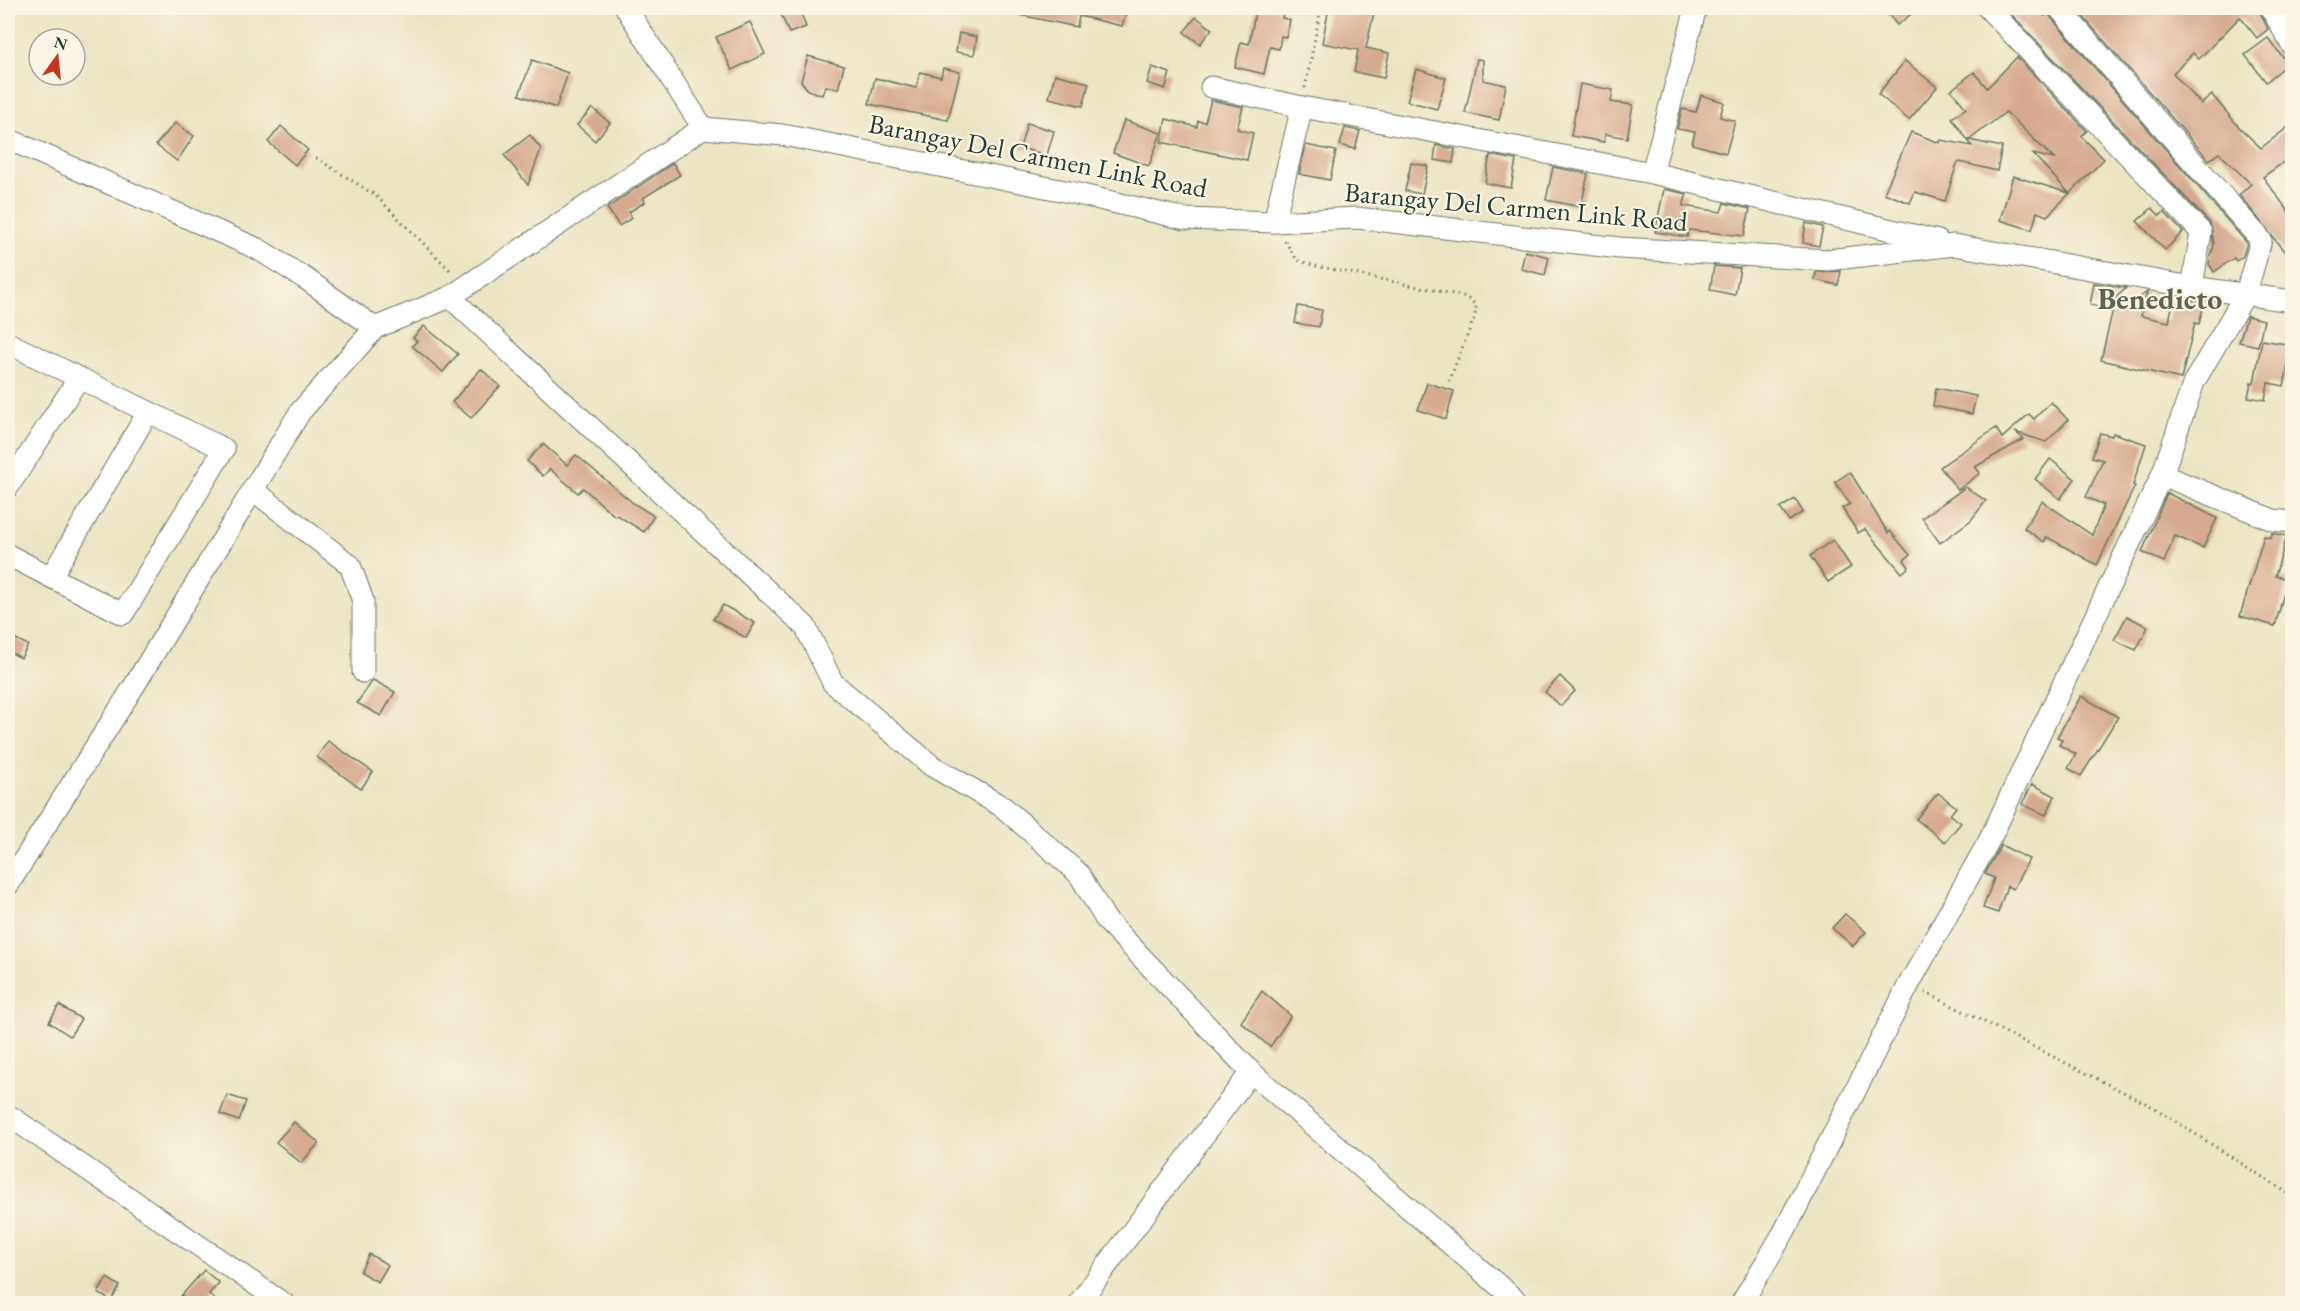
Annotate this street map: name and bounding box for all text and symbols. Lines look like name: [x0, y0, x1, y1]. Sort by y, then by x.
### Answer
north arrow: [27, 27, 87, 87]
text: N: [52, 31, 70, 55]
street label: Barangay Del Carmen Link Road: [866, 105, 1211, 206]
street label: Barangay Del Carmen Link Road: [1343, 174, 1689, 239]
district label: Benedicto: [2098, 279, 2222, 318]

